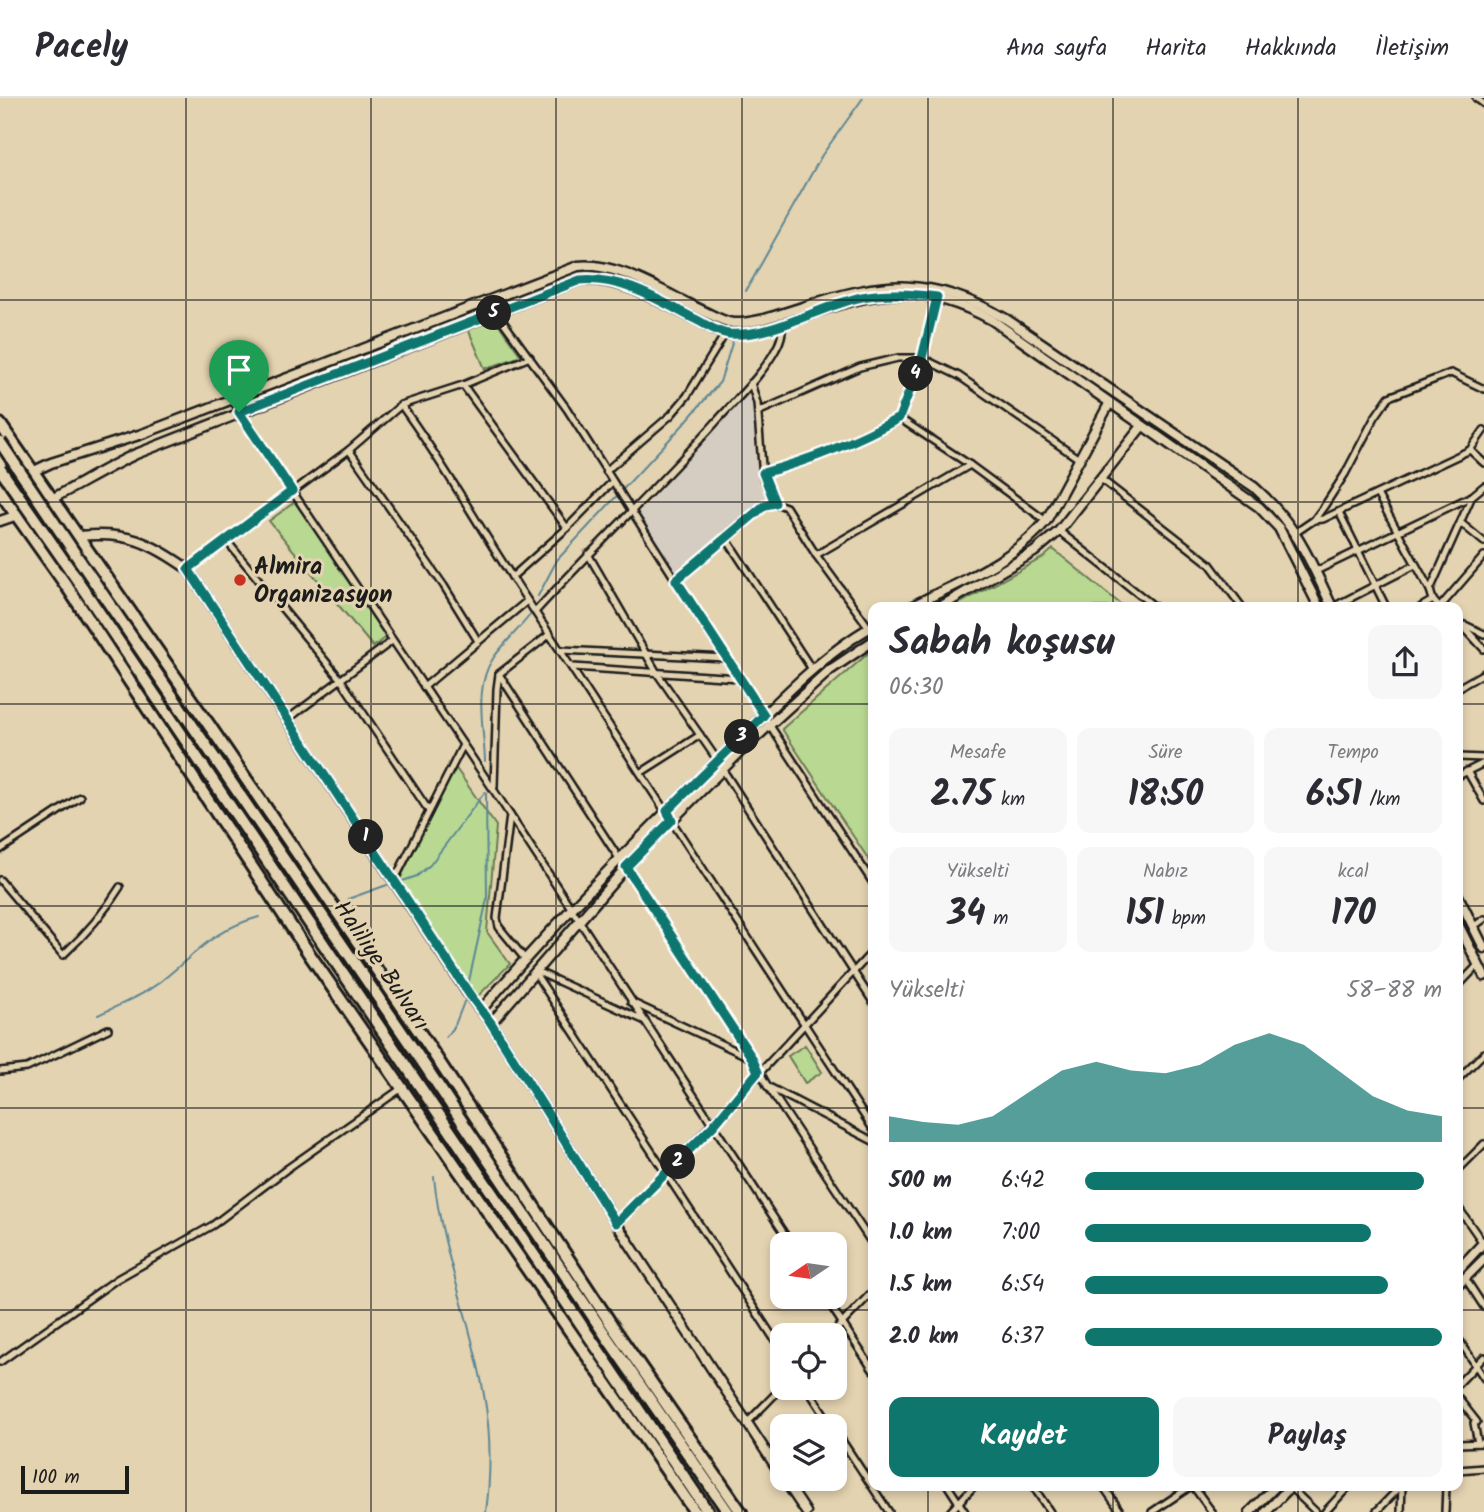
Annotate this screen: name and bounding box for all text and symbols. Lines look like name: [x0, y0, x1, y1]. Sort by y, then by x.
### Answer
text: Pacely: [35, 22, 128, 75]
text: Ana sayfa: [1006, 29, 1107, 68]
text: Harita: [1145, 29, 1207, 68]
text: Hakkında: [1245, 29, 1337, 68]
text: İletişim: [1375, 29, 1449, 68]
pin: 5: [476, 296, 512, 330]
text: 5: [489, 297, 498, 327]
pin: [209, 340, 269, 412]
icon: arrive: [220, 351, 258, 389]
pin: 4: [898, 356, 934, 392]
text: 4: [910, 358, 921, 388]
place label: Almira Organizasyon: [254, 548, 393, 615]
marker: Almira Organizasyon: [232, 572, 248, 588]
text: Sabah koşusu: [889, 614, 1115, 674]
button: share: [1368, 625, 1442, 699]
text: 06:30: [889, 670, 944, 706]
pin: 3: [724, 720, 760, 754]
text: 3: [736, 721, 747, 751]
text: Mesafe: [950, 738, 1006, 768]
text: Süre: [1148, 738, 1183, 768]
text: Tempo: [1327, 738, 1379, 768]
text: 2.75: [931, 768, 993, 824]
text: 18:50: [1128, 768, 1203, 824]
text: 6:51: [1306, 768, 1362, 824]
text: km: [993, 785, 1025, 815]
text: /km: [1362, 785, 1400, 815]
pin: 1: [348, 820, 384, 854]
text: 1: [363, 821, 368, 851]
text: Yükselti: [947, 857, 1009, 887]
text: Nabız: [1143, 857, 1188, 887]
text: kcal: [1338, 857, 1369, 887]
text: 34: [947, 887, 986, 943]
text: 151: [1125, 887, 1164, 943]
text: 170: [1331, 887, 1376, 943]
street label: Haliliye Bulvarı: [323, 893, 439, 1039]
text: m: [986, 904, 1008, 934]
text: bpm: [1164, 904, 1206, 934]
text: Yükselti: [889, 973, 964, 1009]
text: 58–88 m: [1347, 973, 1442, 1009]
pin: 2: [660, 1144, 696, 1180]
text: 2: [672, 1146, 683, 1176]
text: 500 m: [889, 1163, 952, 1199]
text: 6:42: [1001, 1163, 1045, 1199]
text: 1.0 km: [889, 1215, 952, 1251]
text: 7:00: [1001, 1215, 1040, 1251]
north arrow: [770, 1232, 847, 1309]
map controls: [770, 1232, 847, 1491]
text: 1.5 km: [889, 1267, 952, 1303]
text: 6:54: [1001, 1267, 1044, 1303]
text: 2.0 km: [889, 1319, 959, 1355]
text: 6:37: [1001, 1319, 1043, 1355]
button: locate: [770, 1323, 847, 1400]
button: Kaydet: [889, 1397, 1159, 1477]
button: Paylaş: [1173, 1397, 1442, 1477]
button: layers: [770, 1414, 847, 1491]
scale bar: [21, 1463, 130, 1495]
text: 100 m: [32, 1463, 80, 1493]

